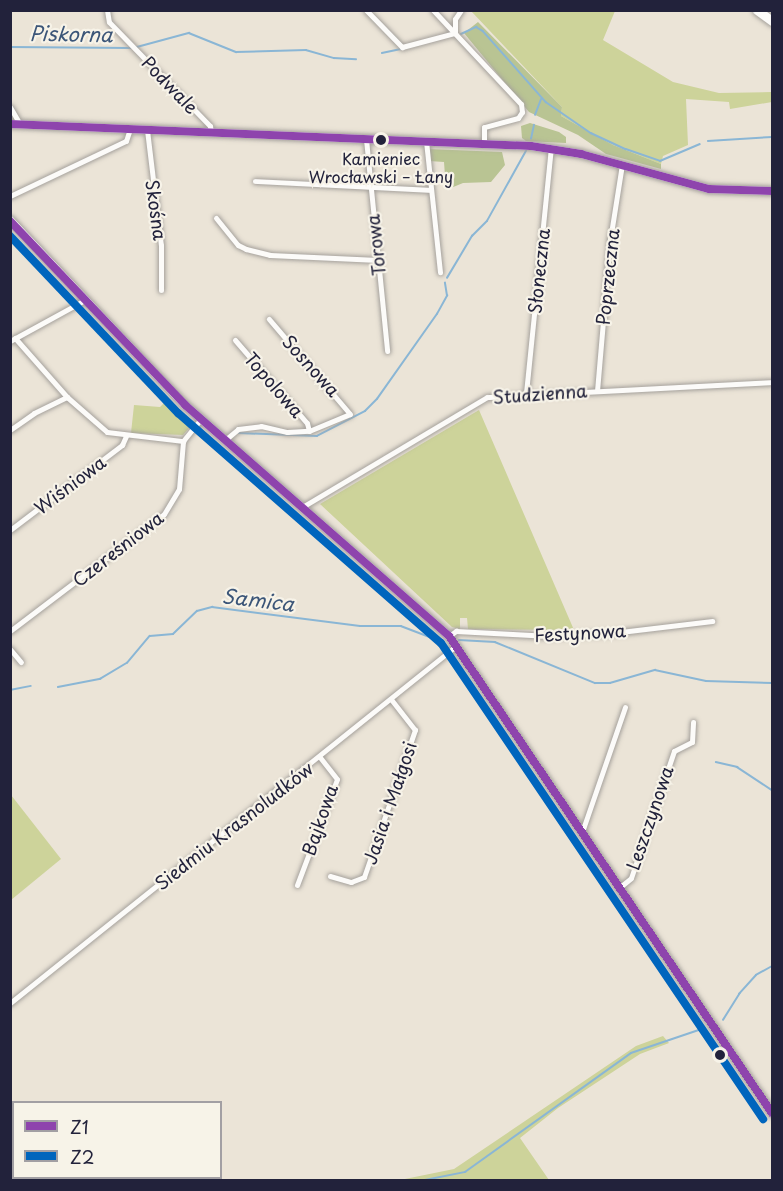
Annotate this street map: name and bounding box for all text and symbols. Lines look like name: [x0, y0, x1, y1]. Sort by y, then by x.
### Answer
water label: Piskorna: [29, 21, 113, 47]
street label: Podwale: [137, 52, 203, 118]
marker: Kamieniec Wrocławski – Łany: [375, 134, 387, 146]
place label: Kamieniec Wrocławski – Łany: [309, 148, 453, 186]
street label: Skośna: [141, 178, 171, 242]
street label: Torowa: [362, 213, 390, 277]
street label: Słoneczna: [524, 227, 554, 315]
street label: Poprzeczna: [592, 227, 624, 327]
street label: Sosnowa: [278, 331, 344, 401]
street label: Topolowa: [240, 348, 308, 422]
street label: Studzienna: [492, 380, 588, 408]
street label: Wiśniowa: [30, 451, 110, 519]
street label: Czereśniowa: [68, 507, 168, 591]
water label: Samica: [221, 584, 295, 616]
street label: Festynowa: [534, 620, 626, 646]
street label: Jasia i Małgosi: [359, 738, 421, 868]
street label: Siedmiu Krasnoludków: [150, 757, 318, 895]
street label: Leszczynowa: [622, 763, 678, 873]
street label: Bajkowa: [298, 782, 342, 858]
unlabelled marker: [714, 1049, 726, 1061]
legend: [12, 1101, 222, 1179]
text: Z1: [70, 1113, 89, 1140]
text: Z2: [70, 1143, 95, 1170]

